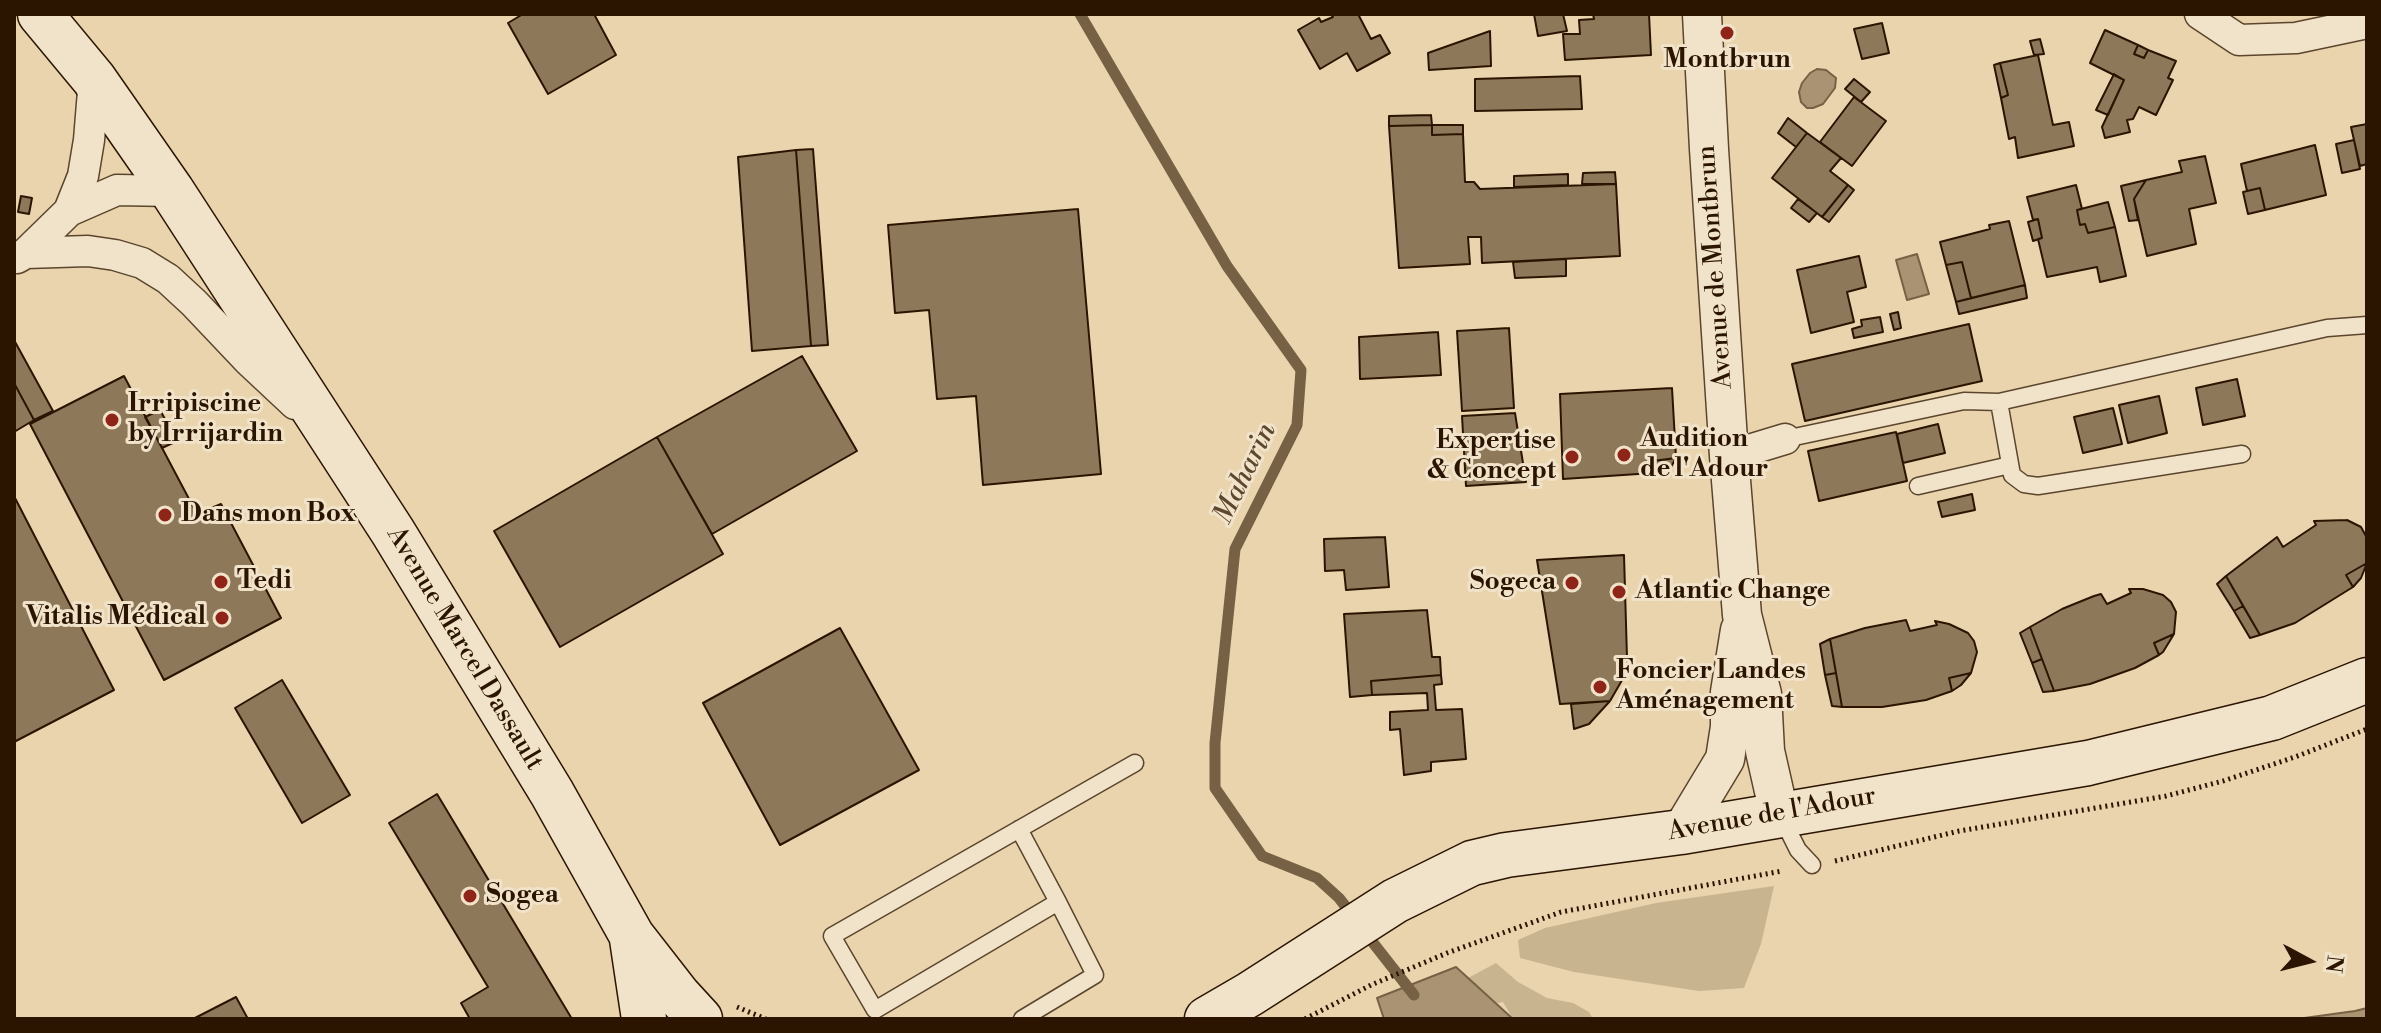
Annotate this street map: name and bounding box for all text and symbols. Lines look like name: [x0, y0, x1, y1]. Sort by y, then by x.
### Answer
marker: Montbrun: [1718, 24, 1736, 42]
place label: Montbrun: [1663, 45, 1791, 77]
street label: Avenue de Montbrun: [1692, 144, 1740, 390]
place label: Irripiscine by Irrijardin: [128, 389, 283, 450]
marker: Irripiscine by Irrijardin: [103, 411, 121, 429]
water label: Maharin: [1207, 418, 1285, 530]
place label: Audition de l'Adour: [1640, 424, 1768, 486]
place label: Expertise & Concept: [1427, 426, 1556, 488]
marker: Audition de l'Adour: [1615, 446, 1633, 464]
marker: Expertise & Concept: [1563, 448, 1581, 466]
place label: Dans mon Box: [181, 499, 356, 531]
marker: Dans mon Box: [156, 506, 174, 524]
street label: Avenue Marcel Dassault: [379, 522, 549, 776]
place label: Tedi: [237, 566, 292, 598]
place label: Sogeca: [1470, 567, 1556, 599]
marker: Tedi: [212, 573, 230, 591]
marker: Sogeca: [1563, 574, 1581, 592]
place label: Atlantic Change: [1635, 576, 1831, 608]
marker: Atlantic Change: [1610, 583, 1628, 601]
place label: Vitalis Médical: [26, 602, 206, 634]
marker: Vitalis Médical: [213, 609, 231, 627]
place label: Foncier Landes Aménagement: [1616, 656, 1806, 718]
marker: Foncier Landes Aménagement: [1591, 678, 1609, 696]
street label: Avenue de l'Adour: [1666, 781, 1878, 849]
place label: Sogea: [486, 880, 559, 912]
marker: Sogea: [461, 887, 479, 905]
north arrow: [2269, 921, 2349, 1001]
text: N: [2319, 954, 2348, 974]

